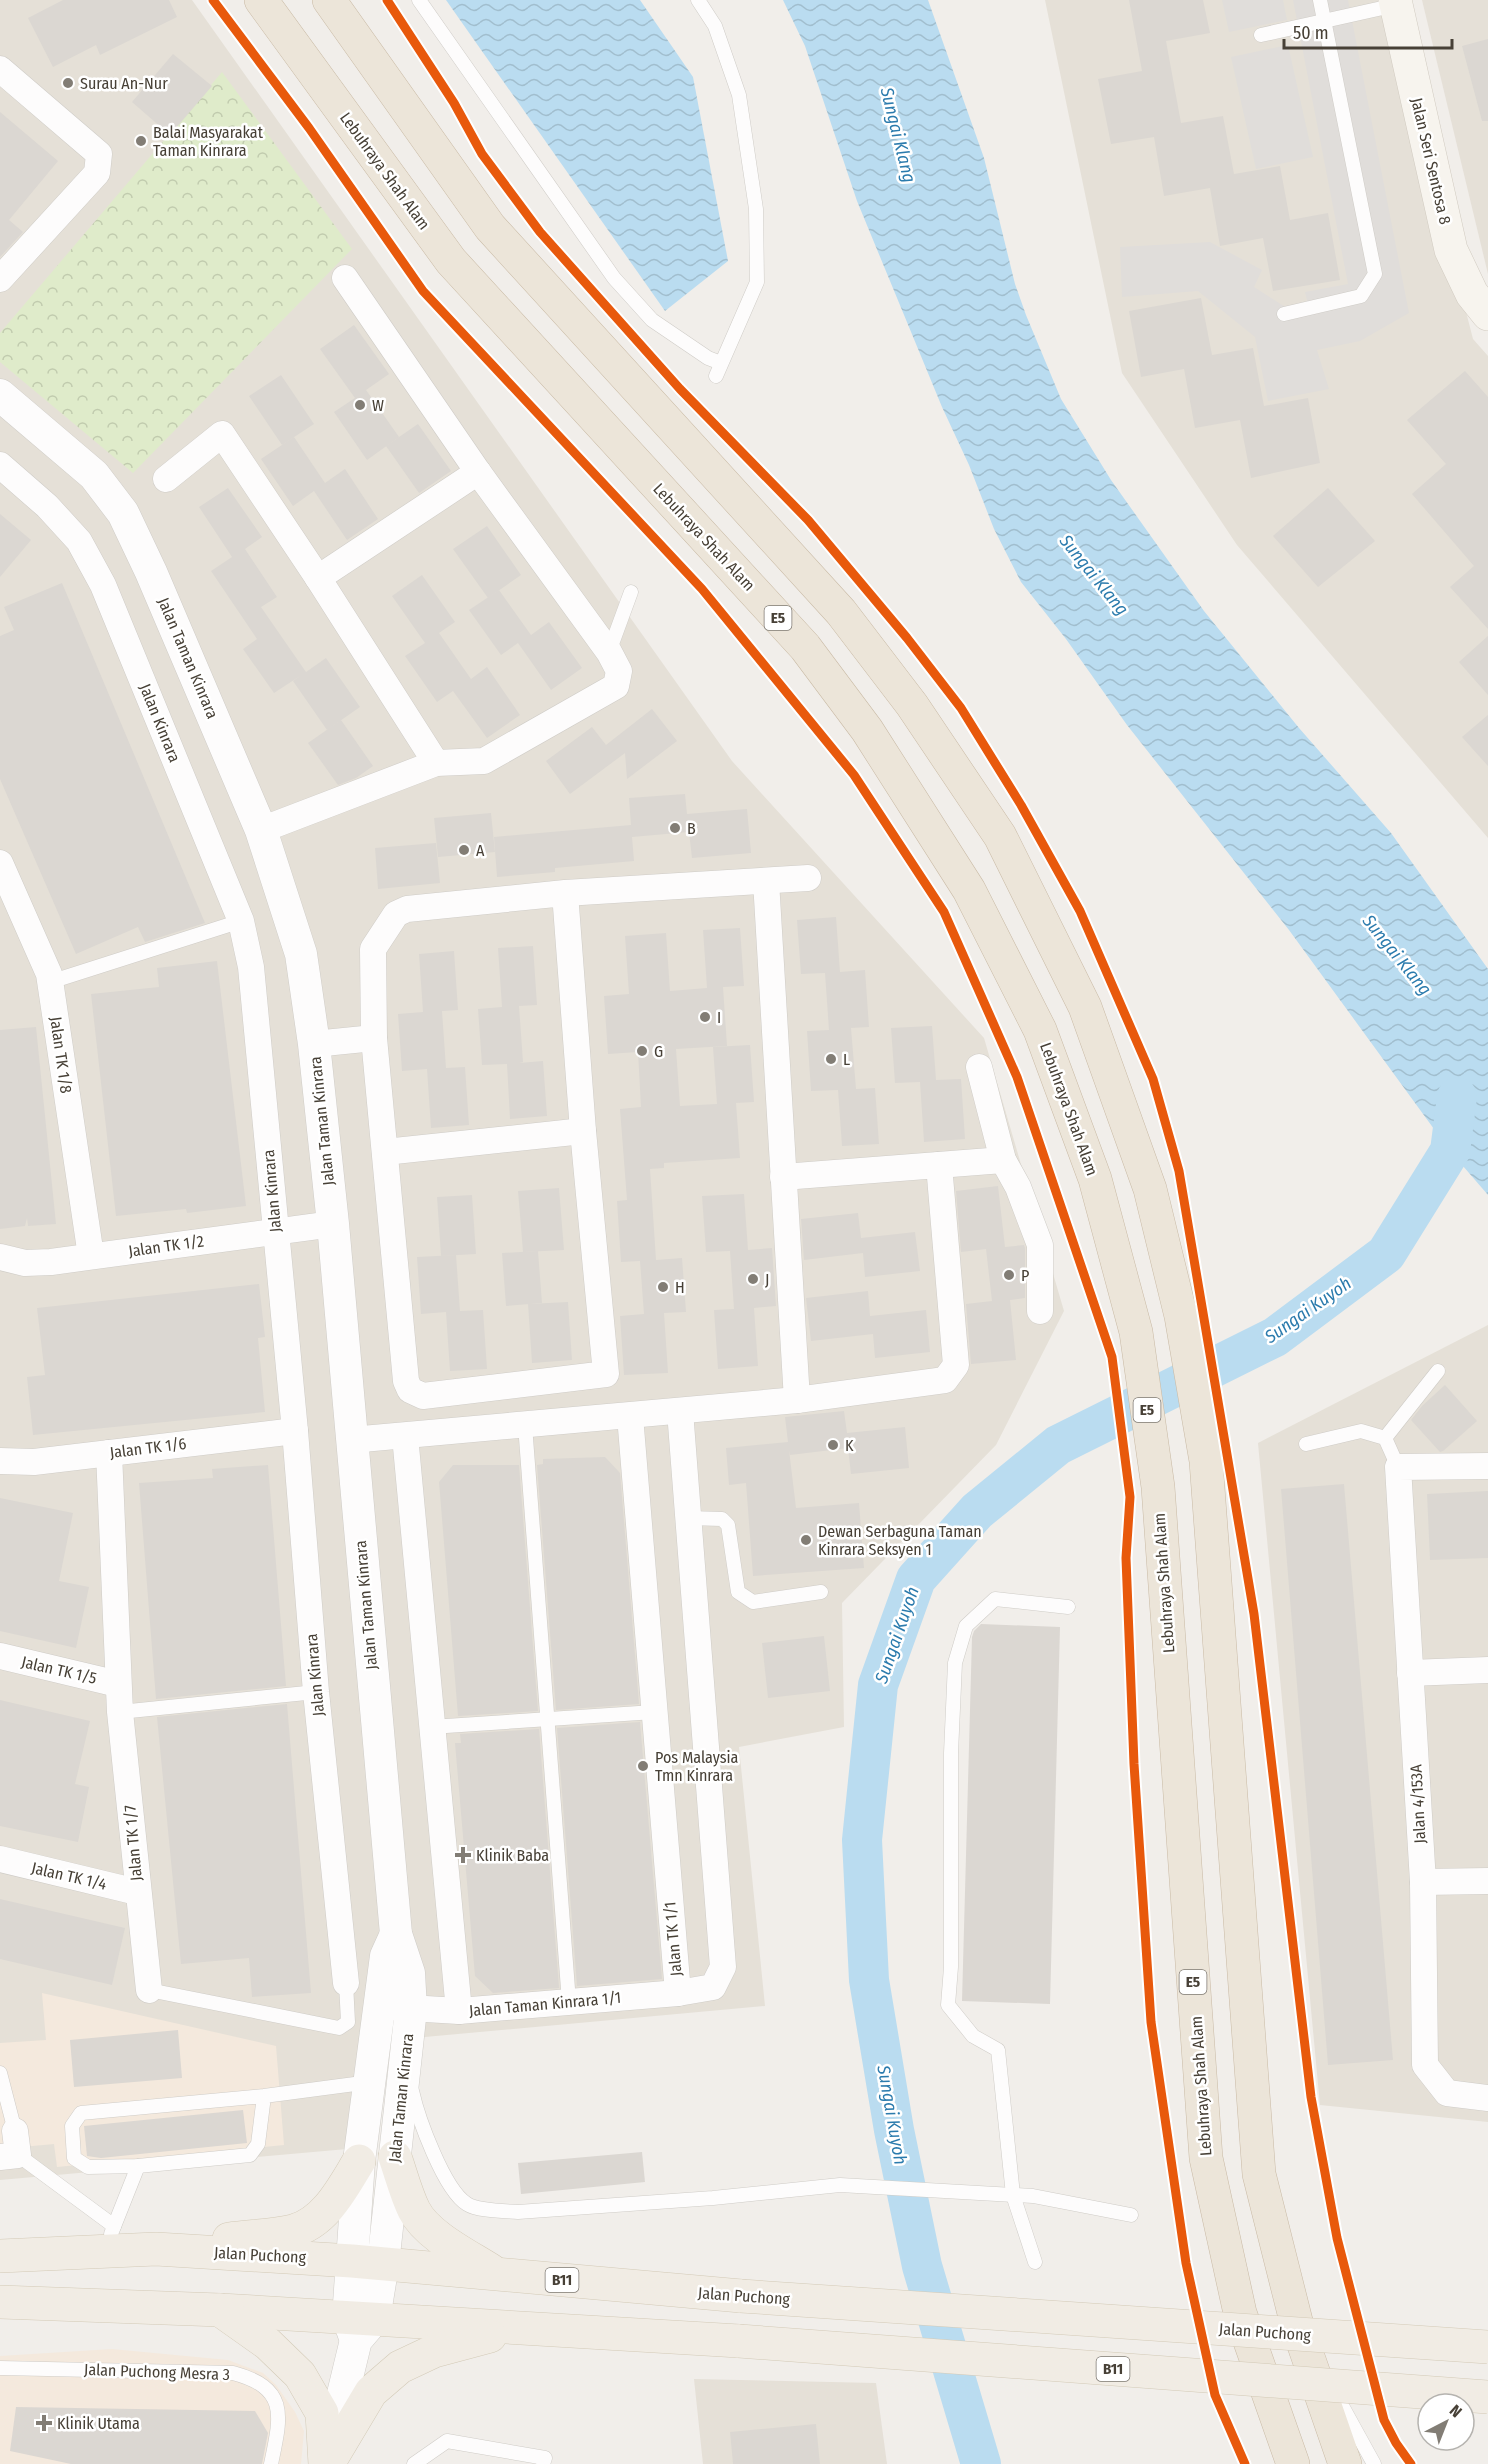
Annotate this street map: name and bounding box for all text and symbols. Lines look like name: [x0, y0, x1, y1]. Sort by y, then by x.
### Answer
scale bar: [1284, 12, 1452, 50]
text: 50 m: [1293, 22, 1329, 44]
place label: Surau An-Nur: [80, 74, 168, 93]
marker: Surau An-Nur: [61, 76, 75, 90]
water label: Sungai Klang: [875, 84, 920, 185]
street label: Jalan Seri Sentosa 8: [1407, 96, 1455, 226]
street label: Lebuhraya Shah Alam: [336, 109, 434, 233]
place label: Balai Masyarakat Taman Kinrara: [153, 123, 264, 160]
marker: Balai Masyarakat Taman Kinrara: [134, 134, 148, 148]
place label: W: [372, 396, 384, 415]
marker: W: [353, 398, 367, 412]
street label: Lebuhraya Shah Alam: [649, 479, 759, 595]
water label: Sungai Klang: [1054, 529, 1133, 620]
street label: Jalan Taman Kinrara: [154, 595, 222, 722]
road number: E5: [764, 606, 792, 630]
street label: Jalan Kinrara: [136, 681, 184, 765]
place label: B: [687, 819, 696, 838]
marker: B: [668, 821, 682, 835]
place label: A: [476, 841, 485, 860]
marker: A: [457, 843, 471, 857]
water label: Sungai Klang: [1357, 909, 1436, 1000]
place label: I: [717, 1008, 721, 1027]
marker: I: [698, 1010, 712, 1024]
street label: Jalan TK 1/8: [46, 1015, 76, 1095]
street label: Lebuhraya Shah Alam: [1036, 1040, 1102, 1178]
place label: G: [654, 1042, 663, 1061]
marker: G: [635, 1044, 649, 1058]
place label: L: [843, 1050, 850, 1069]
marker: L: [824, 1052, 838, 1066]
street label: Jalan Taman Kinrara: [306, 1055, 338, 1187]
street label: Jalan Kinrara: [259, 1149, 285, 1233]
street label: Jalan TK 1/2: [127, 1231, 205, 1261]
place label: P: [1021, 1266, 1029, 1285]
marker: P: [1002, 1268, 1016, 1282]
place label: J: [765, 1270, 769, 1289]
marker: J: [746, 1272, 760, 1286]
water label: Sungai Kuyoh: [1260, 1272, 1355, 1348]
place label: H: [675, 1278, 685, 1297]
marker: H: [656, 1280, 670, 1294]
road number: E5: [1134, 1398, 1160, 1422]
street label: Jalan TK 1/6: [109, 1434, 187, 1462]
place label: K: [845, 1436, 854, 1455]
marker: K: [826, 1438, 840, 1452]
street label: Lebuhraya Shah Alam: [1150, 1512, 1178, 1654]
place label: Dewan Serbaguna Taman Kinrara Seksyen 1: [818, 1522, 982, 1559]
marker: Dewan Serbaguna Taman Kinrara Seksyen 1: [799, 1533, 813, 1547]
street label: Jalan Taman Kinrara: [351, 1539, 381, 1670]
water label: Sungai Kuyoh: [870, 1584, 924, 1687]
street label: Jalan Kinrara: [302, 1633, 328, 1717]
street label: Jalan TK 1/5: [20, 1652, 98, 1688]
place label: Pos Malaysia Tmn Kinrara: [655, 1748, 739, 1785]
marker: Pos Malaysia Tmn Kinrara: [636, 1759, 650, 1773]
street label: Jalan 4/153A: [1406, 1763, 1430, 1844]
street label: Jalan TK 1/7: [120, 1804, 146, 1882]
marker: Klinik Baba: [454, 1846, 472, 1864]
place label: Klinik Baba: [476, 1846, 549, 1865]
street label: Jalan TK 1/4: [30, 1858, 109, 1894]
street label: Jalan TK 1/1: [660, 1901, 686, 1977]
road number: E5: [1180, 1970, 1206, 1994]
street label: Jalan Taman Kinrara 1/1: [468, 1988, 622, 2020]
street label: Lebuhraya Shah Alam: [1187, 2015, 1215, 2157]
street label: Jalan Taman Kinrara: [385, 2032, 417, 2164]
water label: Sungai Kuyoh: [872, 2063, 912, 2166]
street label: Jalan Puchong: [213, 2243, 307, 2267]
road number: B11: [546, 2268, 578, 2292]
street label: Jalan Puchong: [697, 2283, 791, 2309]
street label: Jalan Puchong: [1218, 2319, 1312, 2345]
road number: B11: [1096, 2357, 1130, 2381]
street label: Jalan Puchong Mesra 3: [84, 2360, 230, 2384]
north arrow: [1416, 2392, 1476, 2452]
text: N: [1446, 2401, 1466, 2421]
marker: Klinik Utama: [35, 2414, 53, 2432]
place label: Klinik Utama: [57, 2414, 140, 2433]

